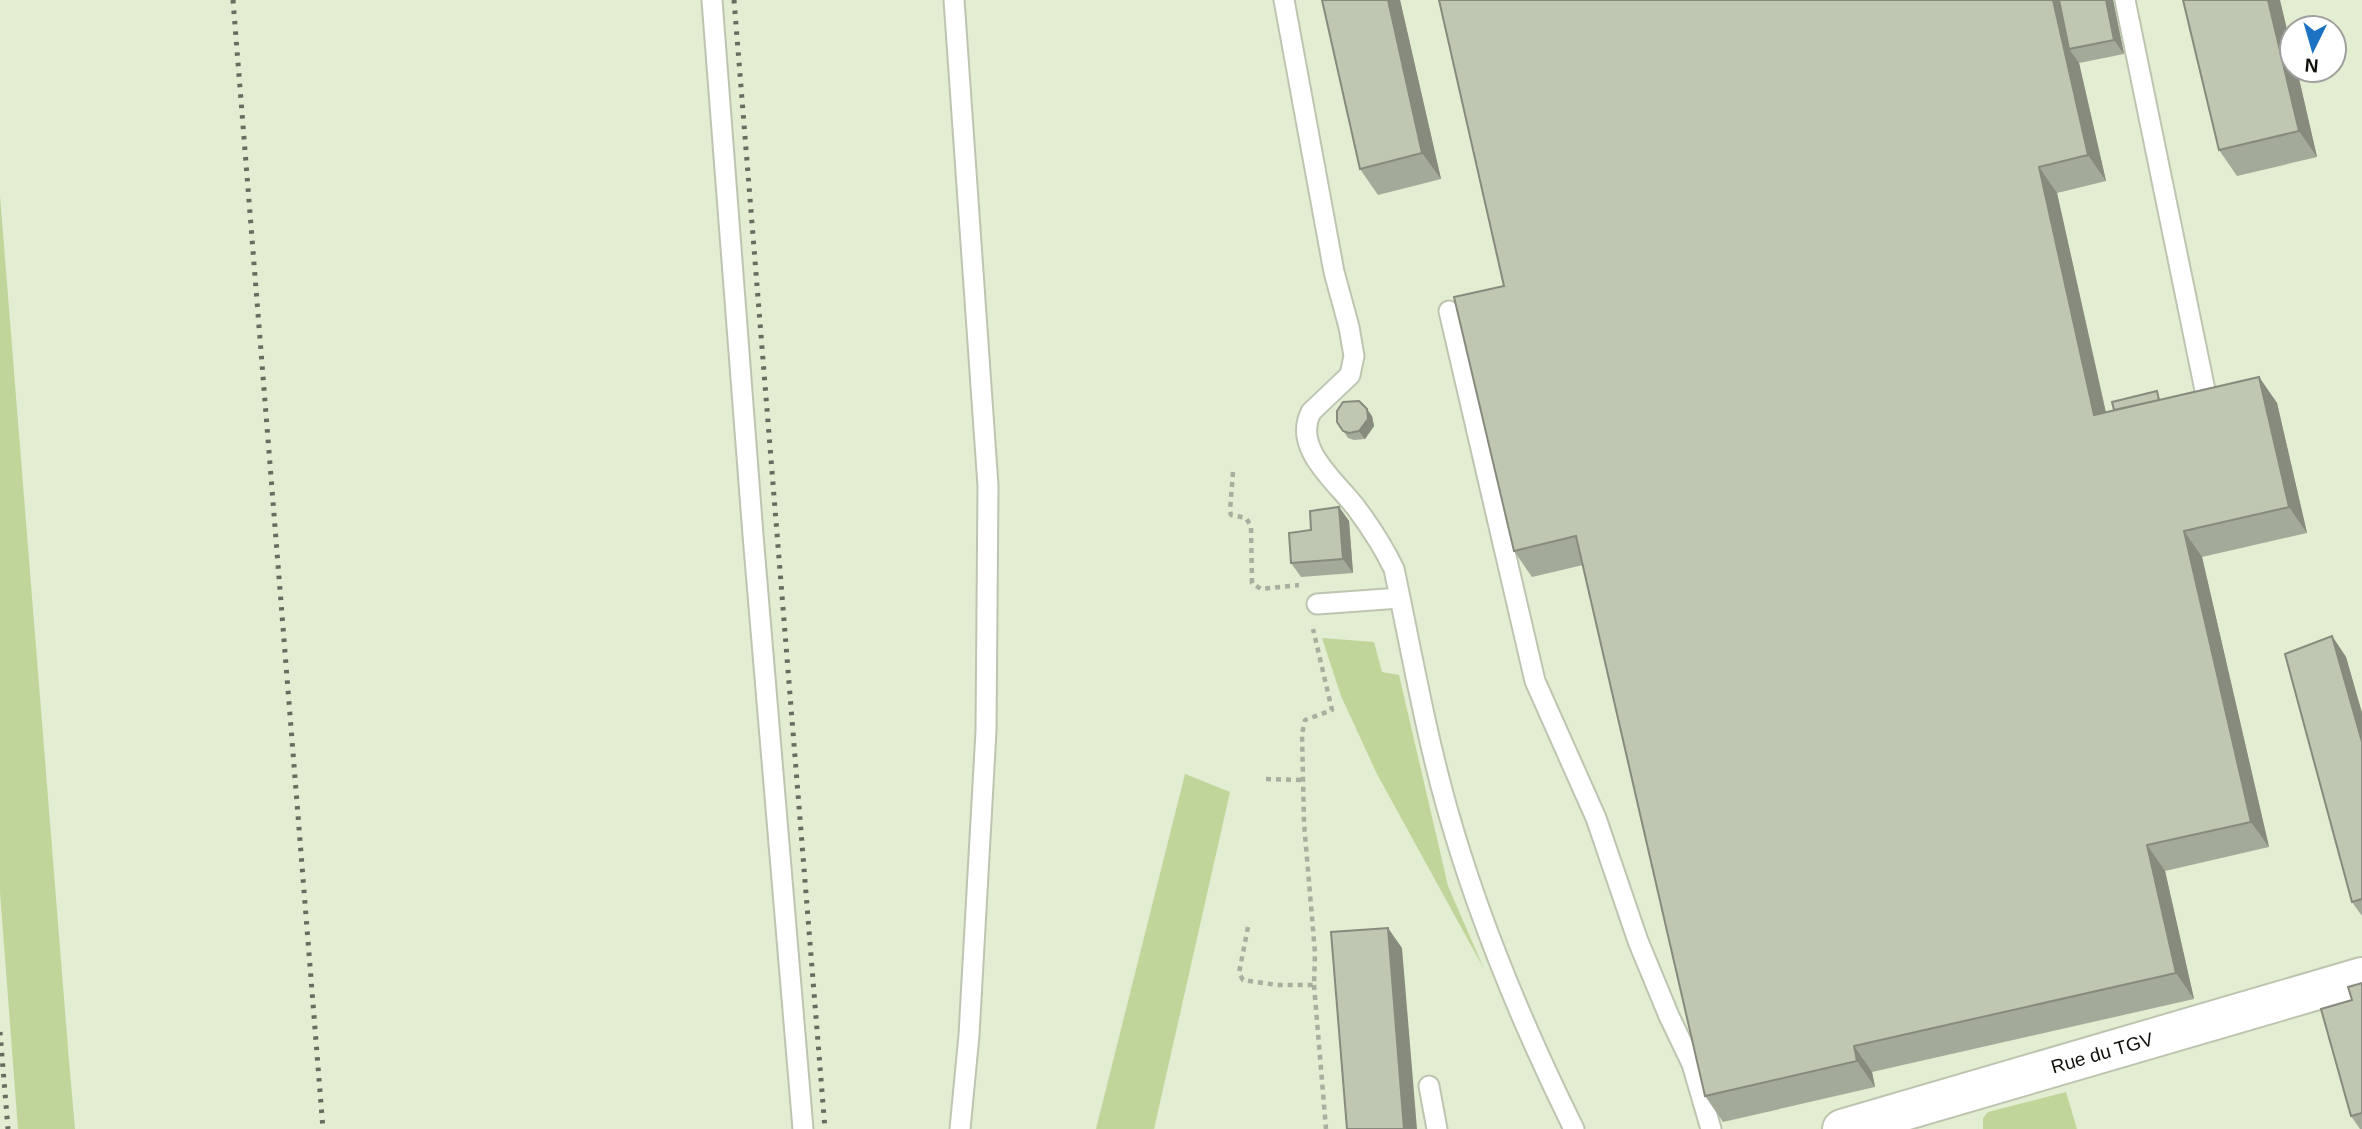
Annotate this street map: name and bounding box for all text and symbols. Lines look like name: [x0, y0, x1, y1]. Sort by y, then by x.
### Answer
north arrow: [2278, 14, 2348, 84]
text: N: [2304, 54, 2319, 76]
street label: Rue du TGV: [2049, 1028, 2156, 1078]

